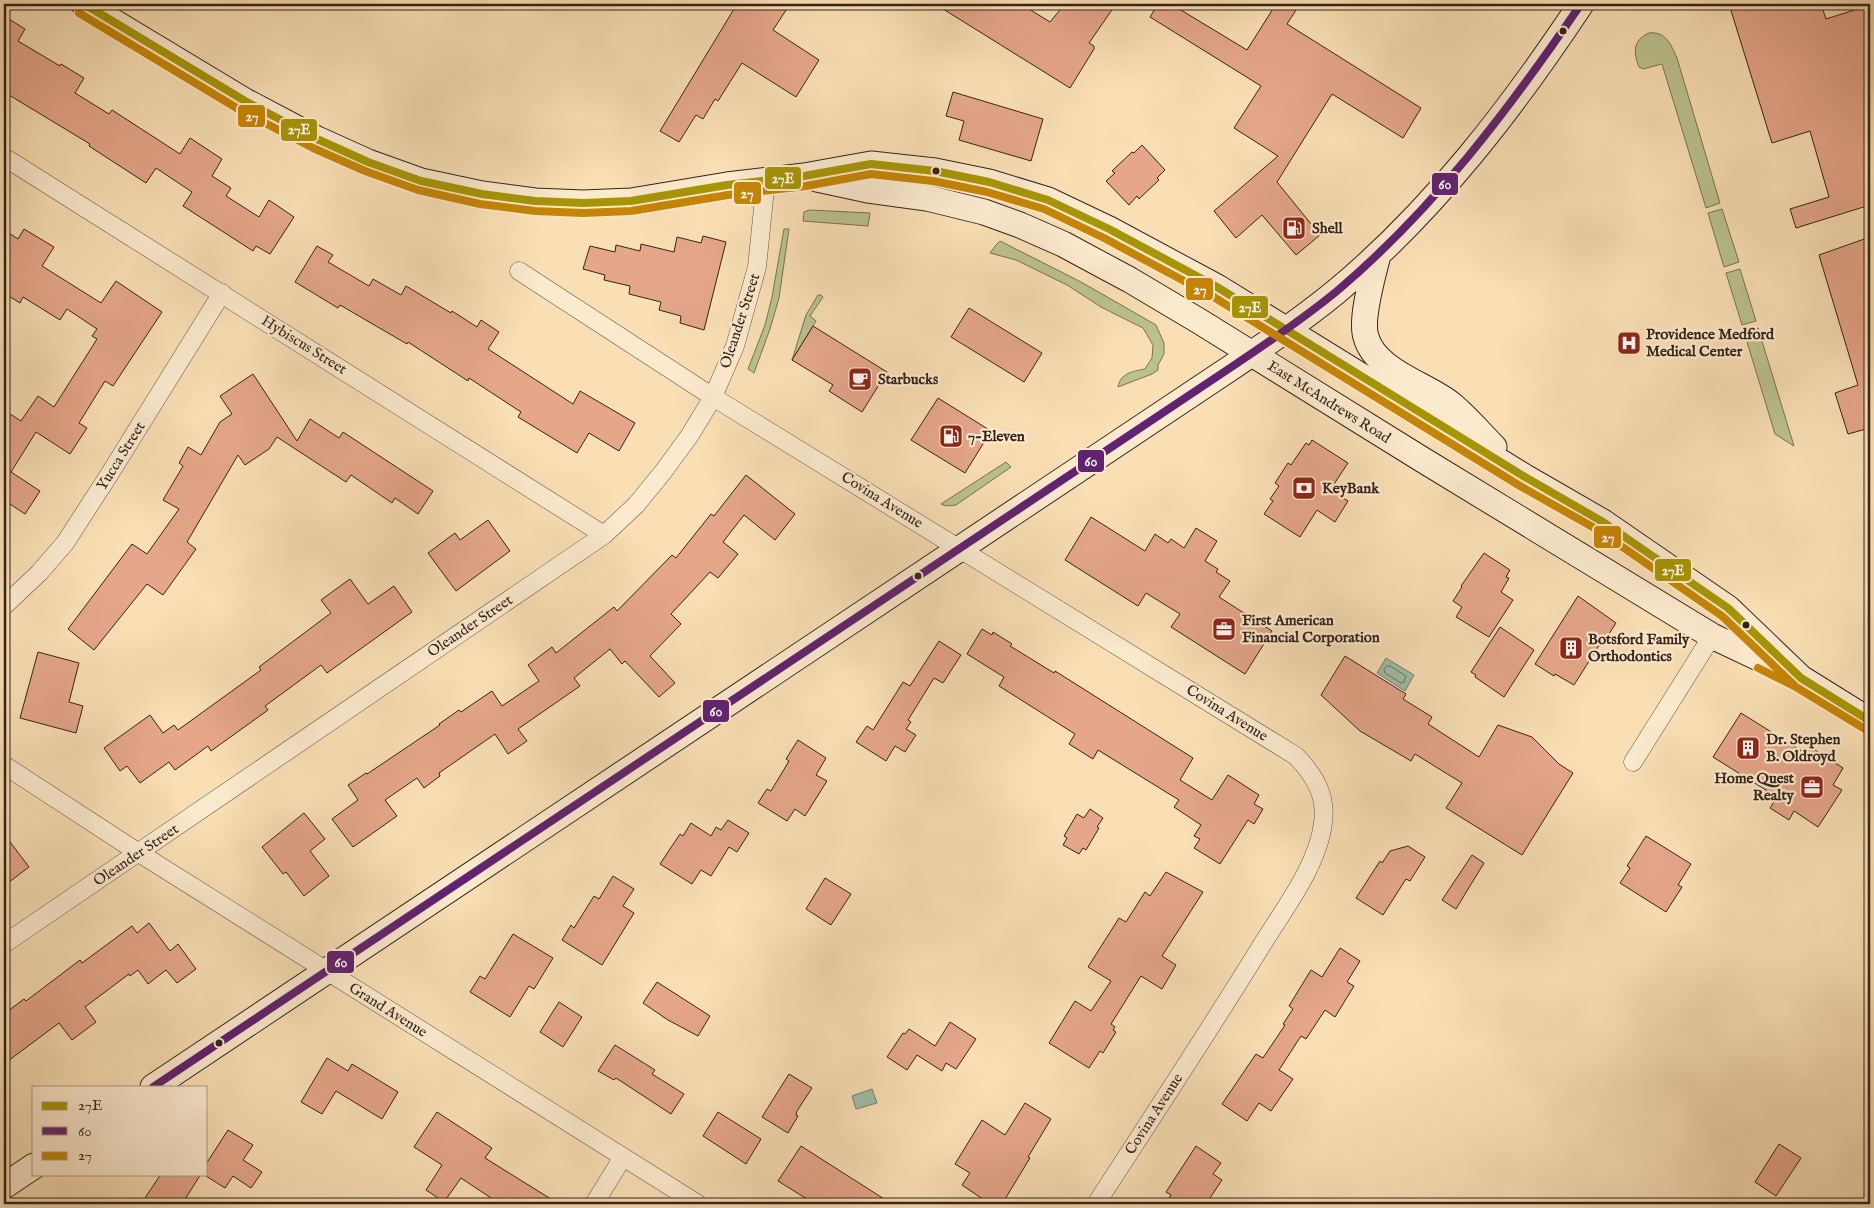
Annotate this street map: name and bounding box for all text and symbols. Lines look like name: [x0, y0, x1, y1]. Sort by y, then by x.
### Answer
unlabelled marker: [1558, 26, 1568, 36]
line badge: 27: [237, 104, 266, 128]
text: 27: [246, 108, 259, 126]
line badge: 27E: [280, 118, 318, 142]
text: 27E: [288, 121, 311, 139]
line badge: 27E: [764, 166, 802, 190]
unlabelled marker: [931, 166, 941, 176]
text: 27E: [772, 170, 795, 188]
line badge: 60: [1431, 172, 1459, 196]
text: 60: [1439, 176, 1452, 194]
line badge: 27: [733, 181, 762, 205]
text: 27: [741, 185, 754, 203]
fuel station icon: Shell: [1281, 215, 1307, 241]
place label: Shell: [1312, 219, 1344, 238]
street label: Oleander Street: [716, 271, 764, 371]
line badge: 27: [1185, 277, 1214, 301]
text: 27: [1194, 281, 1207, 299]
line badge: 27E: [1231, 295, 1269, 319]
text: 27E: [1239, 299, 1262, 317]
street label: Hybiscus Street: [258, 311, 350, 379]
place label: Providence Medford Medical Center: [1646, 325, 1775, 361]
hospital icon: Providence Medford Medical Center: [1616, 330, 1642, 356]
street label: East McAndrews Road: [1264, 356, 1395, 448]
cafe icon: Starbucks: [847, 366, 873, 392]
place label: Starbucks: [878, 370, 939, 389]
street label: Yucca Street: [92, 418, 150, 494]
fuel station icon: 7-Eleven: [938, 423, 964, 449]
place label: 7-Eleven: [968, 427, 1025, 446]
line badge: 60: [1077, 449, 1105, 473]
text: 60: [1085, 453, 1098, 471]
street label: Covina Avenue: [838, 467, 927, 533]
bank icon: KeyBank: [1291, 475, 1317, 501]
place label: KeyBank: [1322, 479, 1380, 498]
line badge: 27: [1593, 525, 1622, 549]
text: 27: [1602, 529, 1615, 547]
line badge: 27E: [1654, 558, 1692, 582]
text: 27E: [1662, 562, 1685, 580]
unlabelled marker: [913, 571, 923, 581]
street label: Oleander Street: [424, 591, 516, 661]
place label: First American Financial Corporation: [1242, 611, 1380, 647]
office icon: First American Financial Corporation: [1211, 616, 1237, 642]
unlabelled marker: [1741, 620, 1751, 630]
place label: Botsford Family Orthodontics: [1588, 630, 1690, 666]
building icon: Botsford Family Orthodontics: [1558, 635, 1584, 661]
street label: Covina Avenue: [1183, 680, 1272, 746]
line badge: 60: [702, 699, 730, 723]
text: 60: [710, 703, 723, 721]
place label: Dr. Stephen B. Oldroyd: [1766, 730, 1840, 766]
building icon: Dr. Stephen B. Oldroyd: [1735, 735, 1761, 761]
place label: Home Quest Realty: [1714, 769, 1795, 805]
office icon: Home Quest Realty: [1799, 774, 1825, 800]
street label: Oleander Street: [90, 820, 182, 890]
line badge: 60: [326, 950, 355, 974]
text: 60: [335, 954, 348, 972]
street label: Grand Avenue: [345, 978, 431, 1042]
unlabelled marker: [214, 1038, 224, 1048]
street label: Covina Avenue: [1121, 1070, 1187, 1158]
legend: [32, 1086, 208, 1176]
text: 27E: [78, 1096, 102, 1115]
text: 60: [78, 1122, 92, 1141]
text: 27: [78, 1146, 92, 1165]

